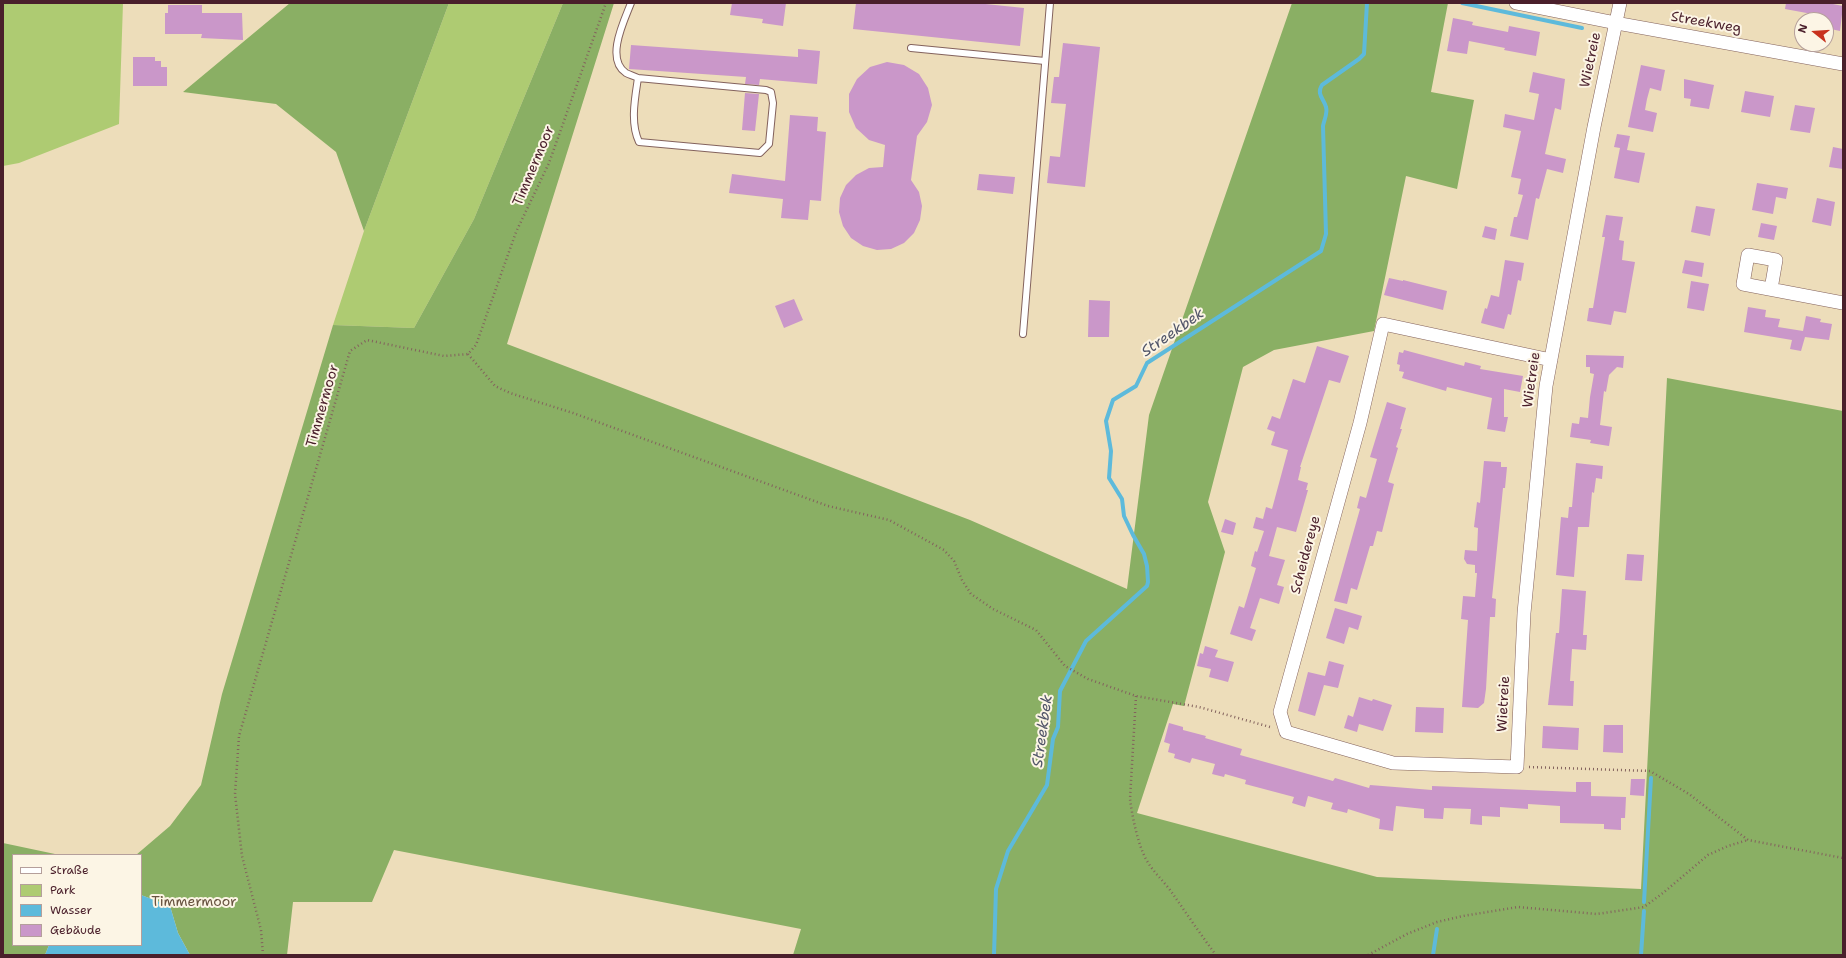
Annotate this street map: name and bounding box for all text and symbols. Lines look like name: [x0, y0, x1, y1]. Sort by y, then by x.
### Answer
street label: Streekweg: [1669, 9, 1743, 37]
north arrow: [1794, 12, 1834, 52]
text: N: [1795, 22, 1811, 35]
street label: Wietreie: [1577, 31, 1605, 89]
street label: Timmermoor: [510, 123, 558, 209]
water label: Streekbek: [1138, 305, 1208, 361]
street label: Wietreie: [1520, 351, 1544, 409]
street label: Timmermoor: [303, 363, 343, 449]
street label: Scheidereye: [1287, 514, 1325, 596]
street label: Wietreie: [1494, 676, 1514, 732]
water label: Streekbek: [1029, 694, 1057, 768]
legend: [12, 854, 142, 946]
text: Straße: [50, 862, 89, 878]
text: Park: [50, 882, 76, 898]
park label: Timmermoor: [151, 894, 237, 910]
text: Wasser: [50, 902, 92, 918]
text: Gebäude: [50, 922, 101, 938]

